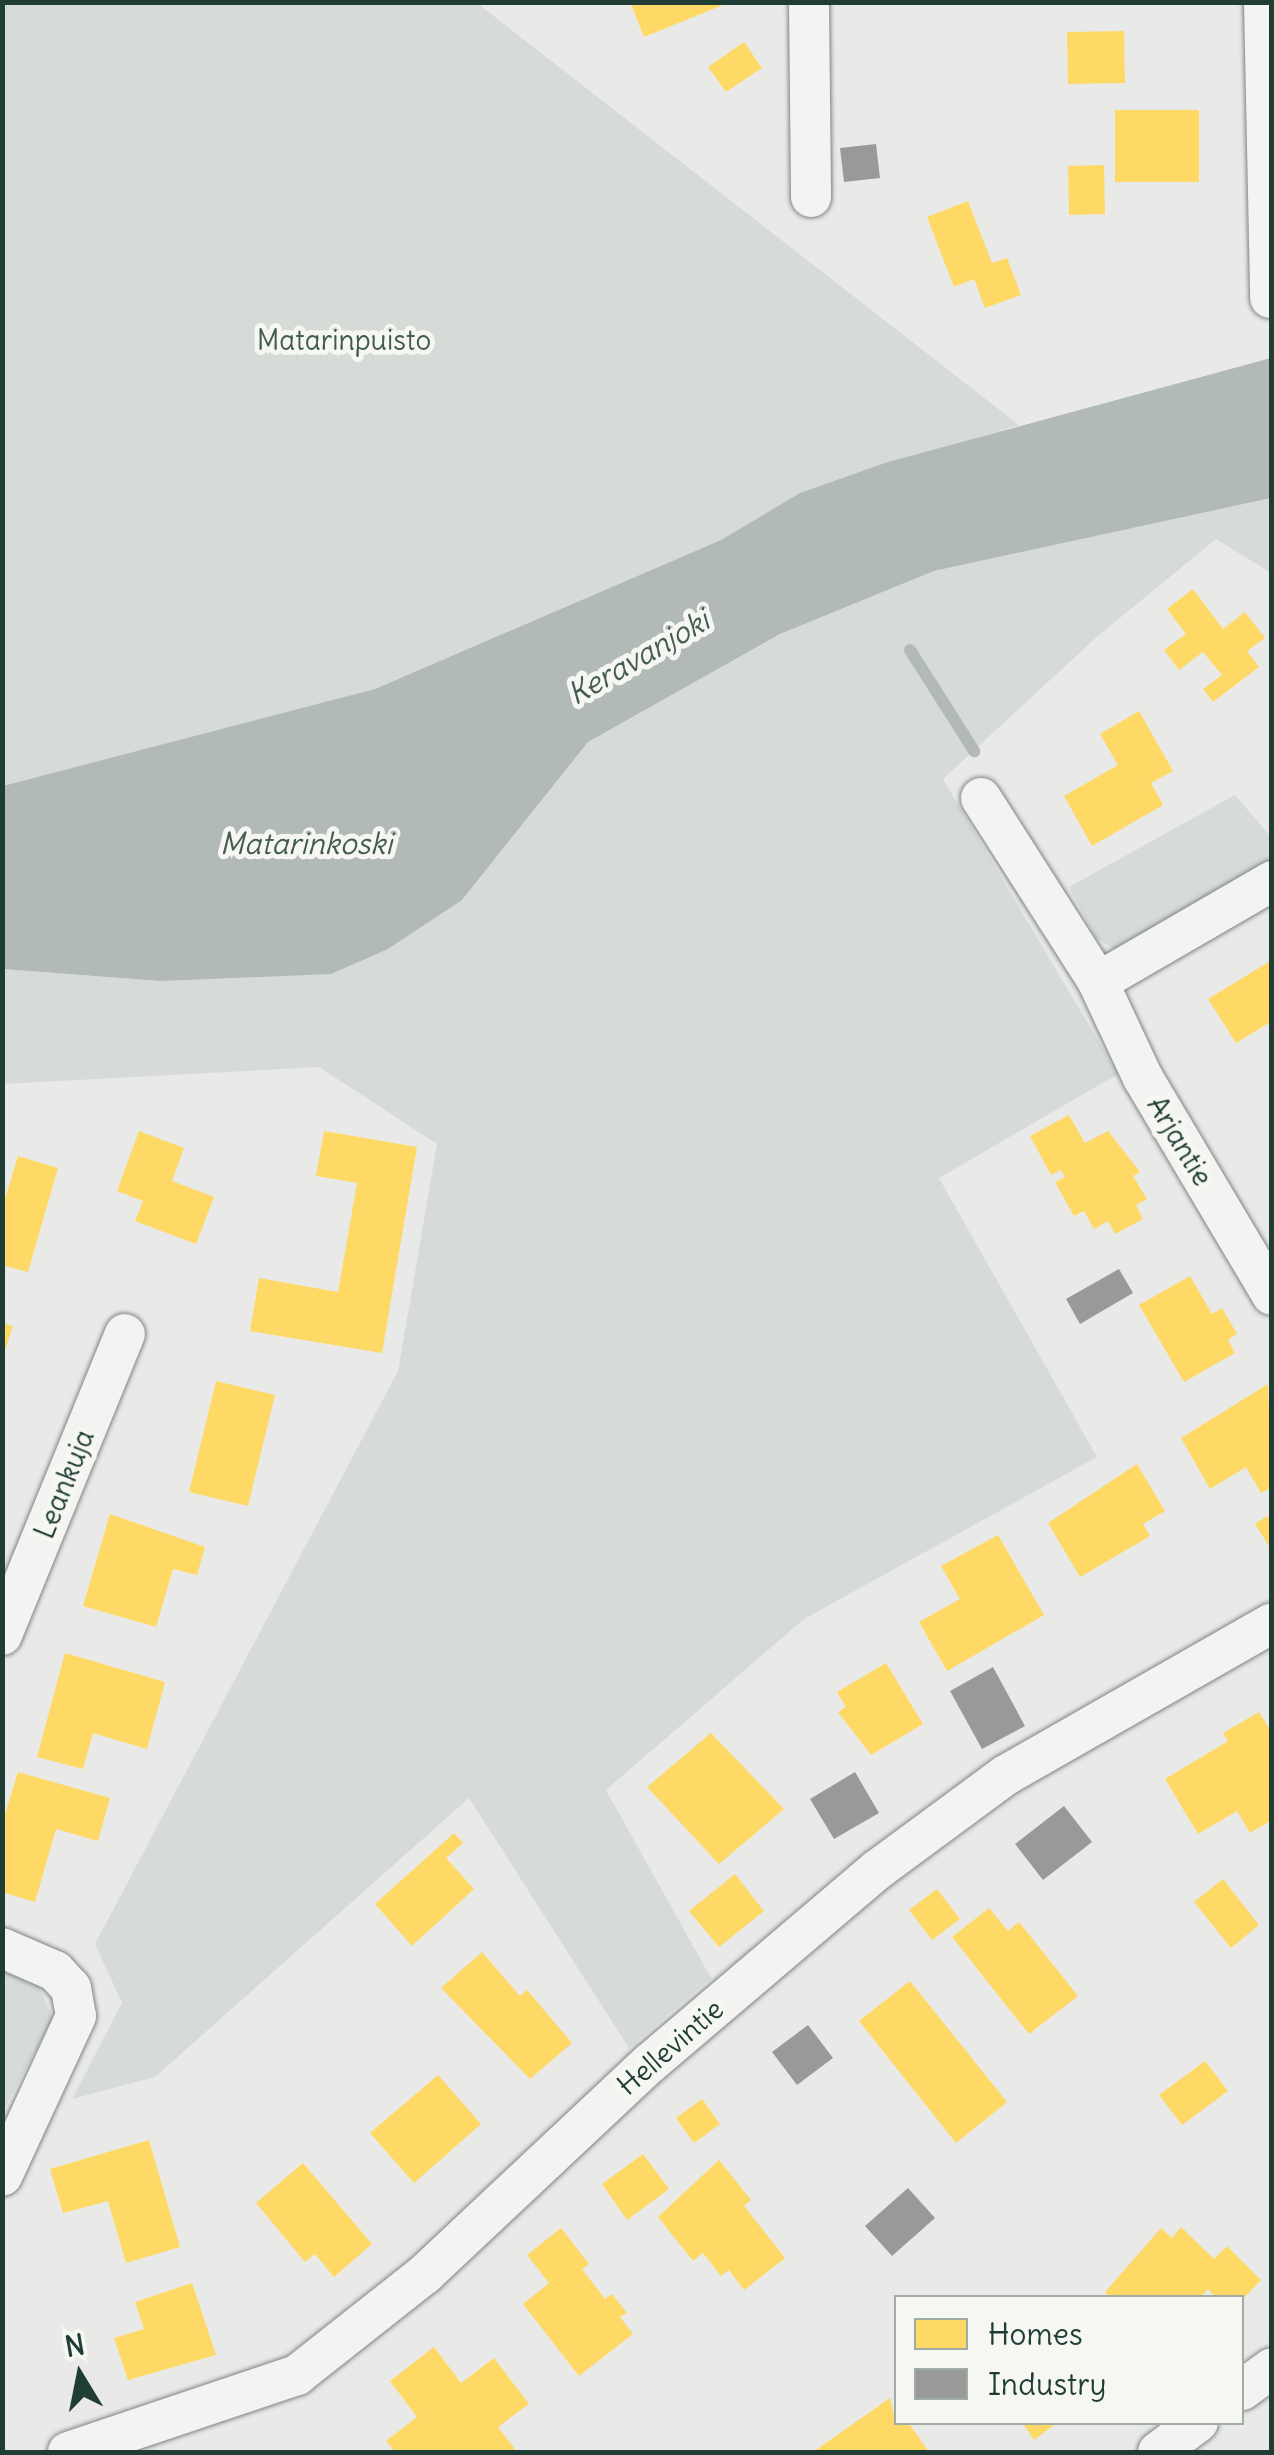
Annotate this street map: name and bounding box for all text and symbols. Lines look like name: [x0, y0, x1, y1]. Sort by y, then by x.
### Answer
park label: Matarinpuisto: [257, 323, 431, 357]
water label: Keravanjoki: [561, 602, 715, 712]
water label: Matarinkoski: [220, 825, 392, 861]
street label: Arjantie: [1140, 1090, 1220, 1192]
street label: Leankuja: [27, 1425, 101, 1543]
street label: Hellevintie: [610, 1992, 730, 2102]
legend: [894, 2295, 1244, 2425]
text: Homes: [988, 2315, 1083, 2353]
north arrow: [30, 2325, 130, 2425]
text: N: [62, 2326, 87, 2365]
text: Industry: [988, 2365, 1106, 2403]

